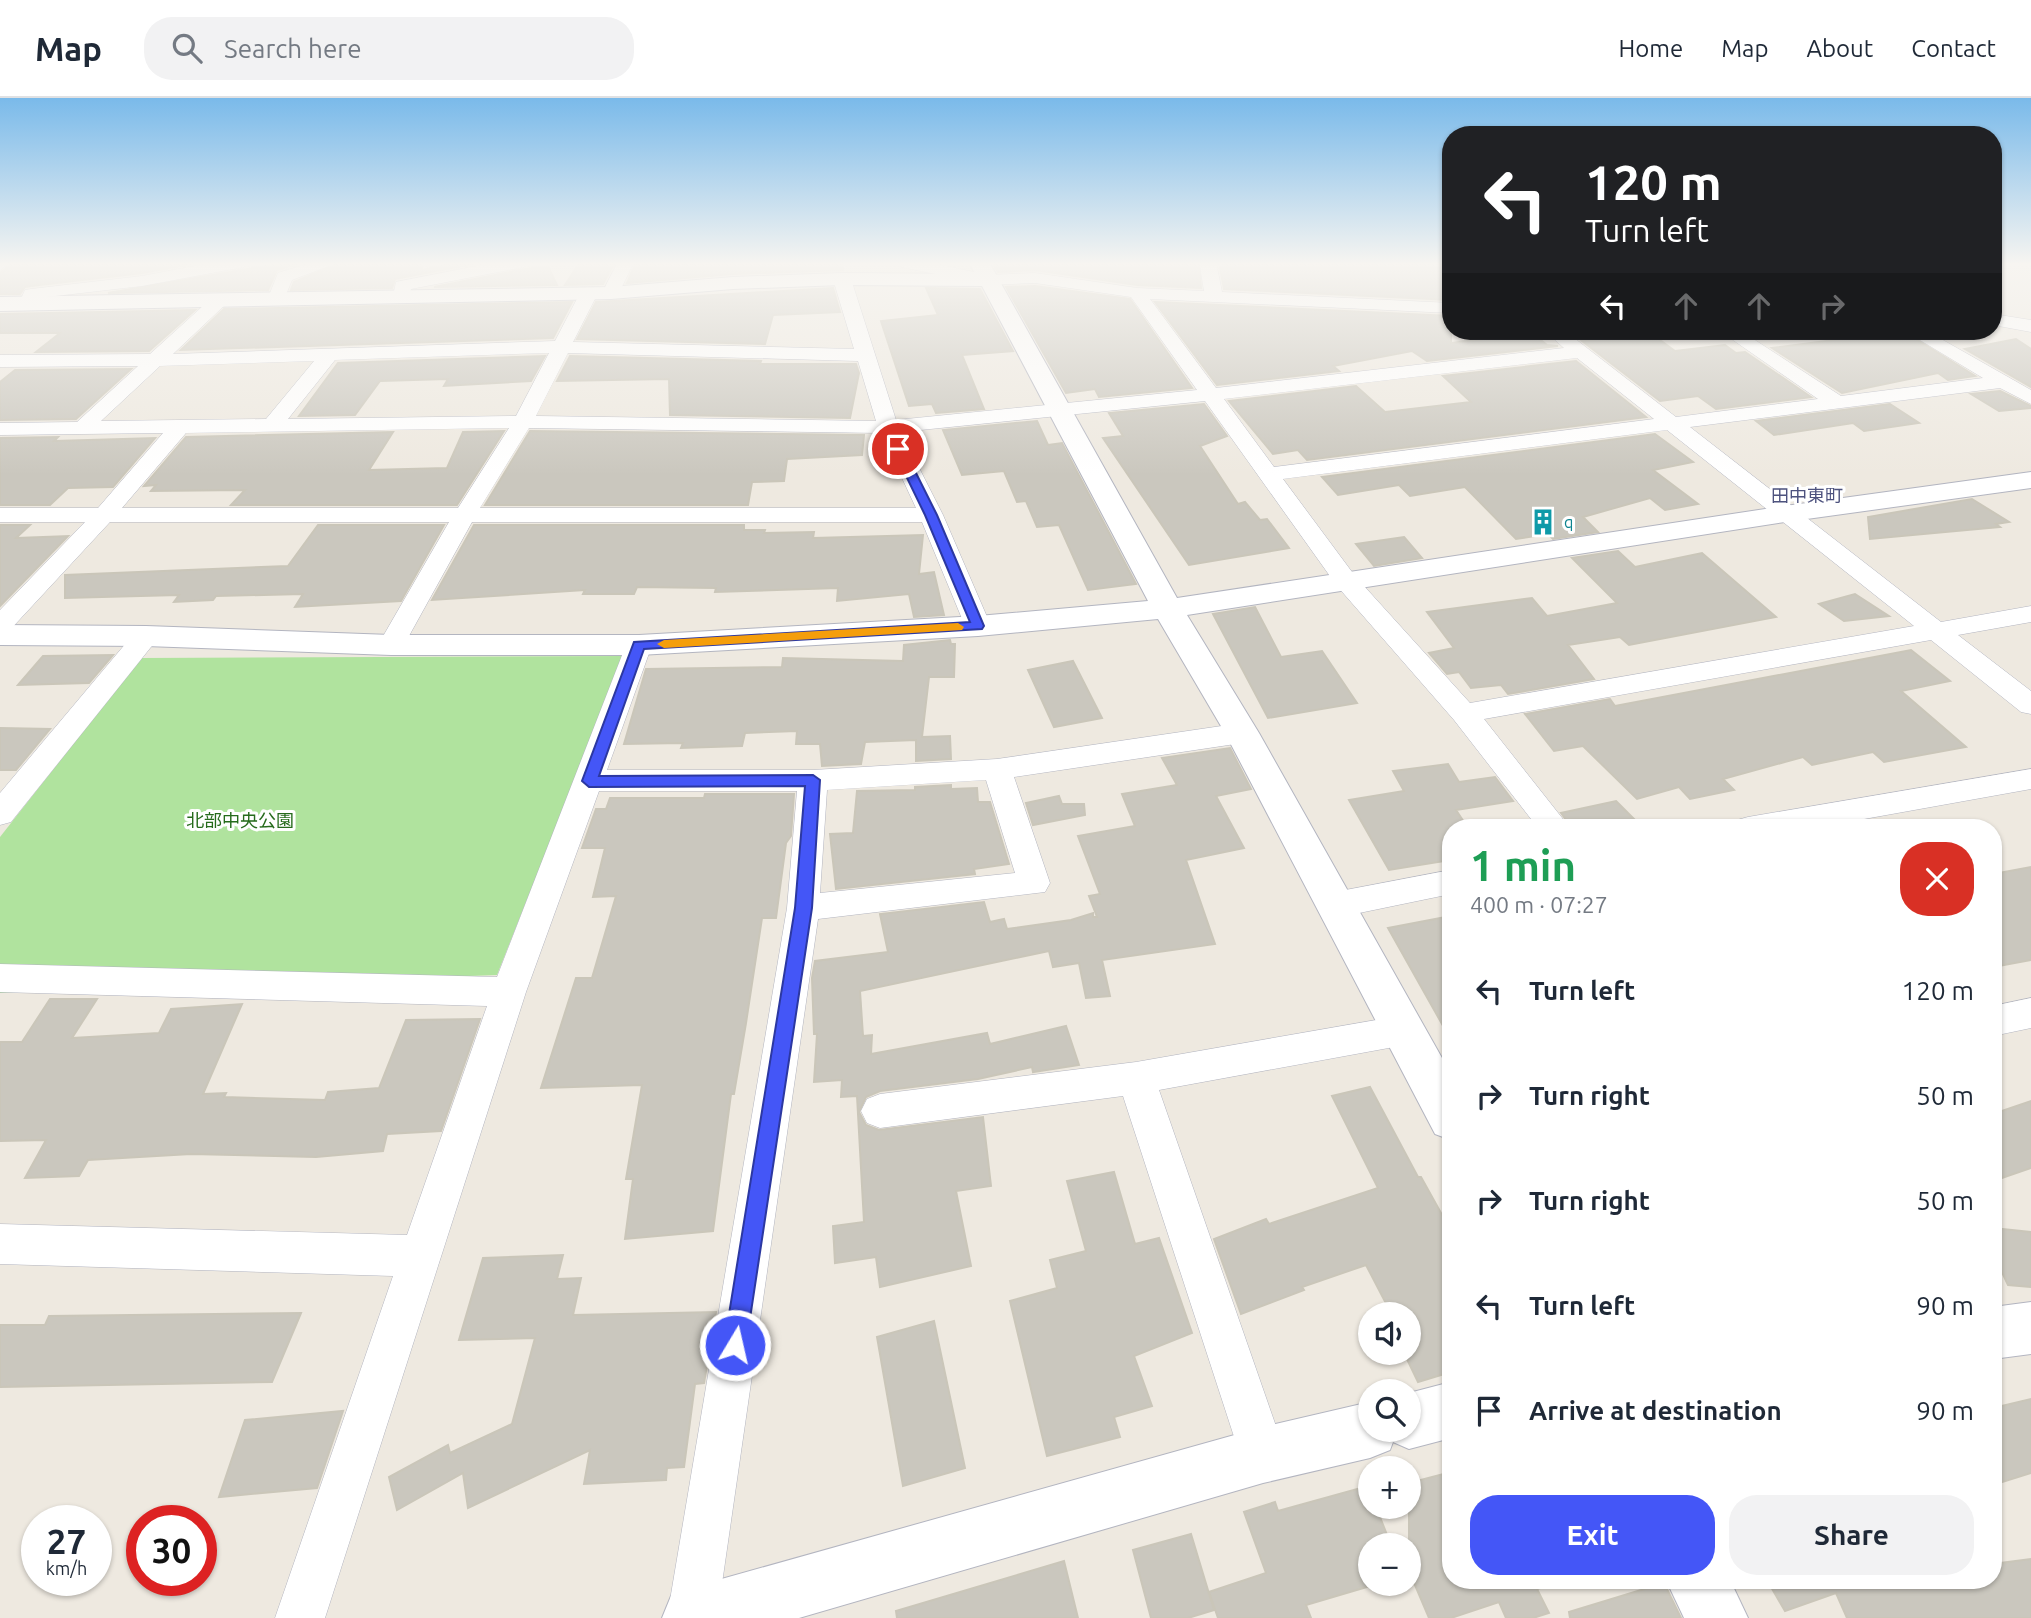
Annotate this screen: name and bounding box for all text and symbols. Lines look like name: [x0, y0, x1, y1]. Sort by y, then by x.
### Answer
search box: [144, 17, 634, 80]
icon: search: [168, 29, 206, 67]
text: Map: [35, 30, 102, 67]
text: Search here: [224, 34, 362, 63]
text: Home: [1618, 35, 1683, 62]
text: Map: [1721, 35, 1768, 62]
text: About: [1806, 35, 1873, 62]
text: Contact: [1911, 35, 1996, 62]
icon: left: [1470, 154, 1561, 245]
text: 120 m: [1585, 154, 1722, 209]
text: Turn left: [1585, 212, 1709, 248]
icon: left: [1594, 287, 1632, 325]
icon: ahead: [1667, 287, 1705, 325]
icon: ahead: [1740, 287, 1778, 325]
icon: right: [1813, 287, 1851, 325]
pin: [868, 419, 928, 479]
icon: arrive: [879, 430, 917, 468]
district label: 田中東町: [1771, 485, 1843, 505]
building icon: q: [1528, 507, 1558, 537]
place label: q: [1564, 513, 1573, 531]
park label: 北部中央公園: [186, 810, 294, 830]
text: 1 min: [1470, 842, 1576, 889]
button: close: [1900, 842, 1974, 916]
text: 400 m · 07:27: [1470, 892, 1608, 917]
icon: left: [1470, 972, 1508, 1010]
text: Turn left: [1529, 976, 1635, 1005]
text: 120 m: [1902, 976, 1974, 1005]
icon: right: [1470, 1077, 1508, 1115]
text: Turn right: [1529, 1081, 1650, 1110]
text: 50 m: [1916, 1081, 1974, 1110]
icon: right: [1470, 1182, 1508, 1220]
text: Turn right: [1529, 1186, 1650, 1215]
text: 50 m: [1916, 1186, 1974, 1215]
icon: left: [1470, 1287, 1508, 1325]
text: Turn left: [1529, 1291, 1635, 1320]
text: 90 m: [1916, 1291, 1974, 1320]
map controls: [1358, 1302, 1421, 1596]
button: sound: [1358, 1302, 1421, 1365]
position arrow: [698, 1308, 772, 1382]
button: search: [1358, 1379, 1421, 1442]
icon: arrive: [1470, 1392, 1508, 1430]
text: Arrive at destination: [1529, 1396, 1782, 1425]
text: 90 m: [1916, 1396, 1974, 1425]
button: +: [1358, 1456, 1421, 1519]
button: Exit: [1470, 1495, 1715, 1575]
button: Share: [1729, 1495, 1974, 1575]
speed limit sign: 30: [126, 1505, 217, 1596]
text: 27: [47, 1521, 86, 1561]
button: −: [1358, 1533, 1421, 1596]
text: km/h: [46, 1558, 87, 1578]

